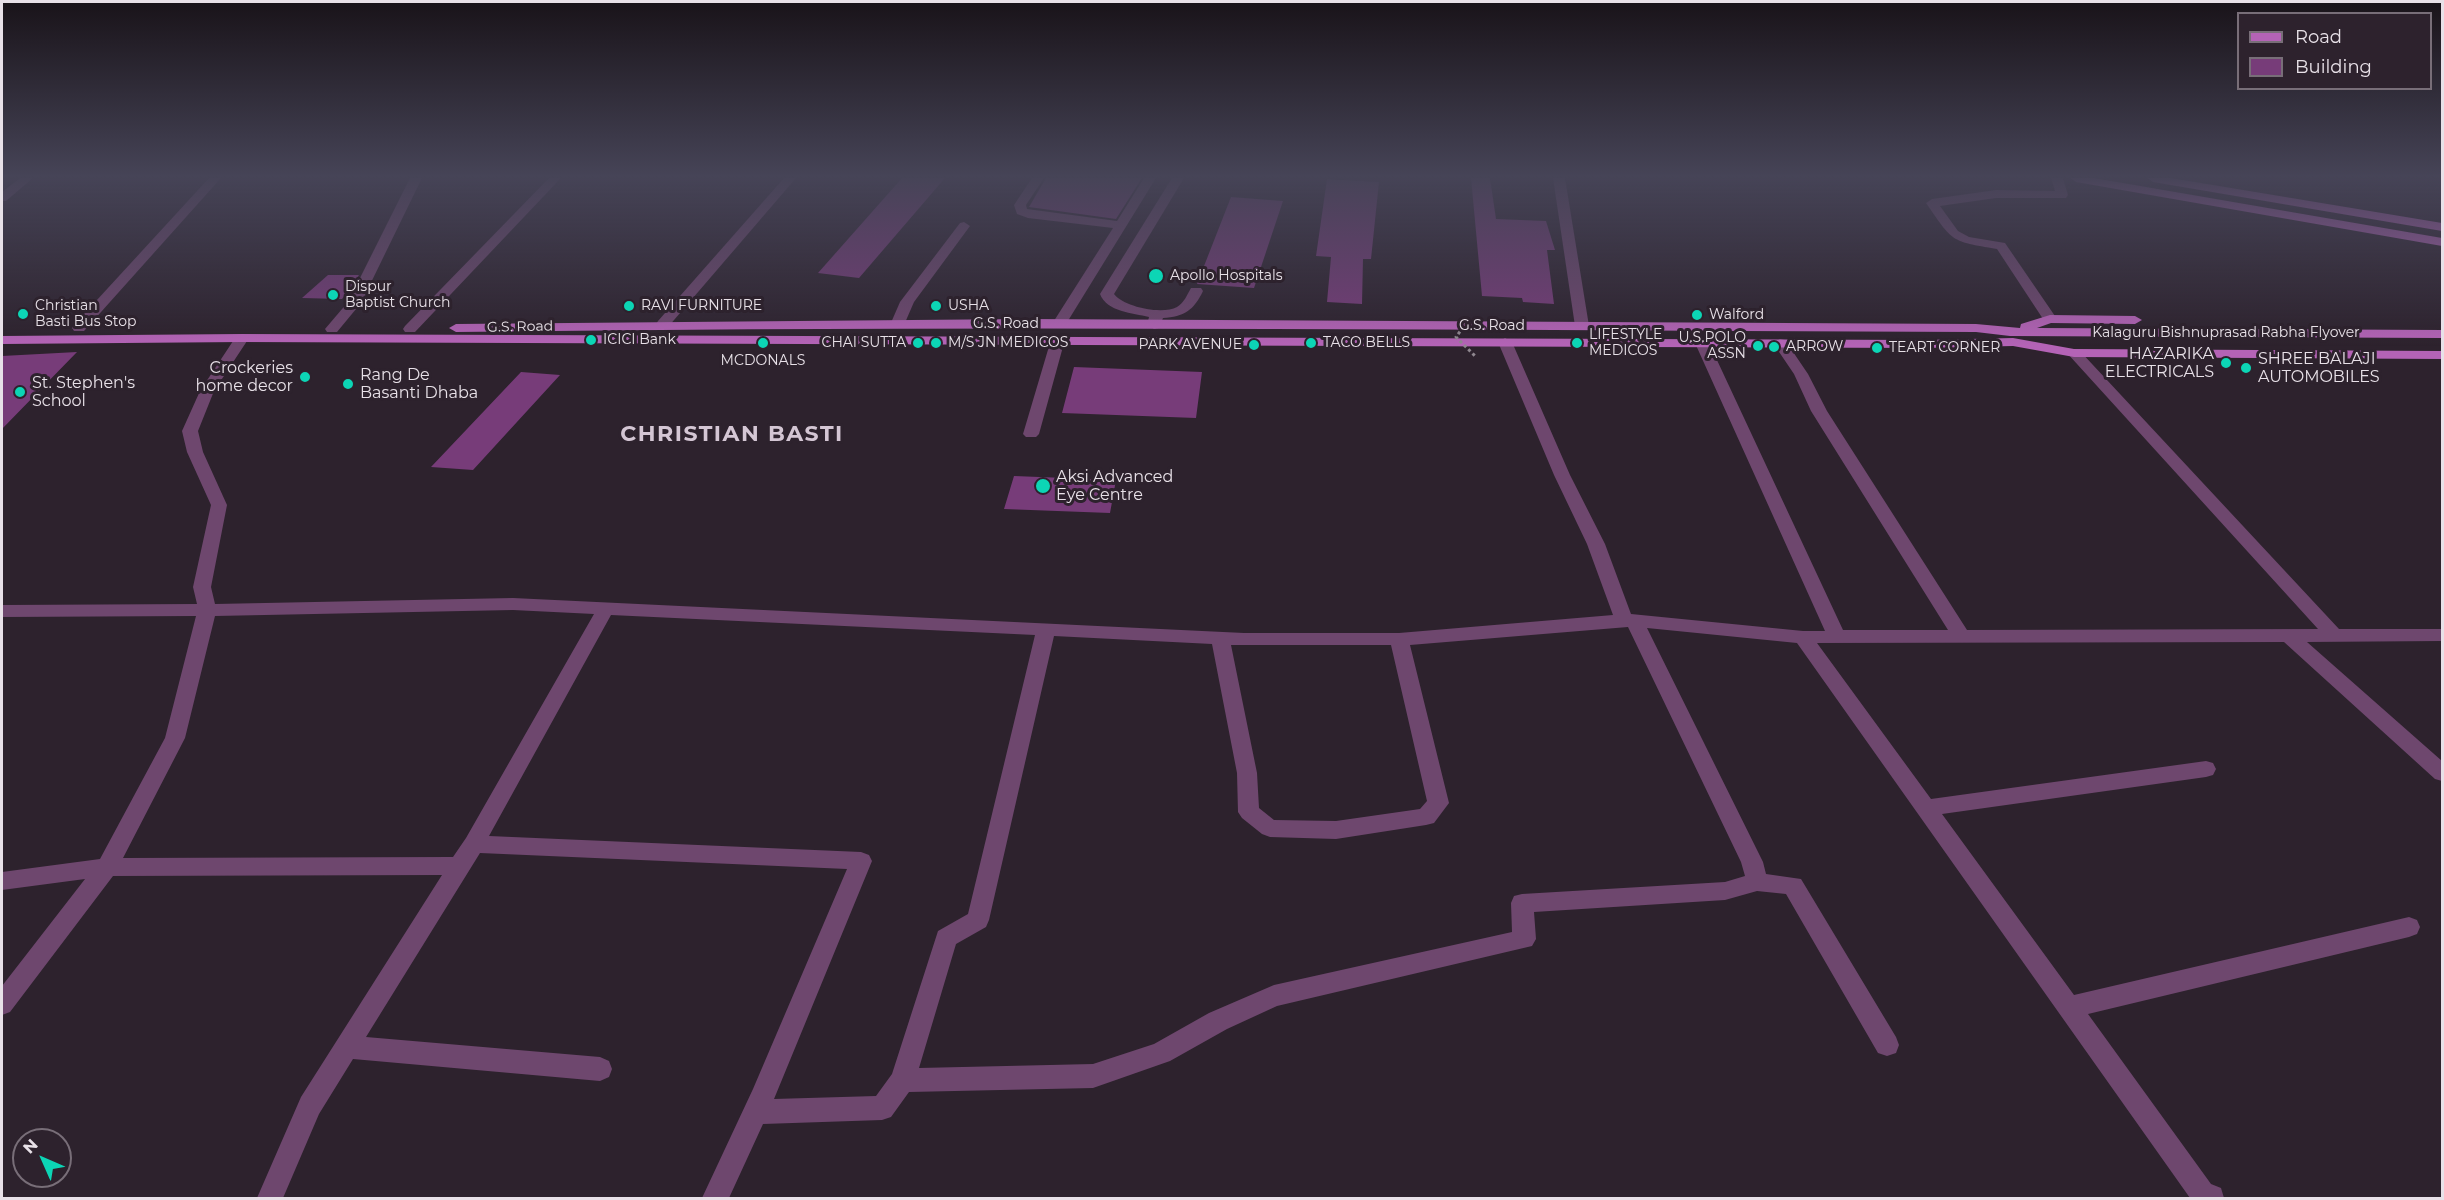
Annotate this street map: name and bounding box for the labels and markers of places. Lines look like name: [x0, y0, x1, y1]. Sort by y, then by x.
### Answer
marker: Apollo Hospitals: [1147, 267, 1165, 285]
place label: Apollo Hospitals: [1170, 268, 1283, 284]
place label: Dispur Baptist Church: [345, 279, 450, 312]
marker: Dispur Baptist Church: [326, 288, 340, 302]
place label: Christian Basti Bus Stop: [35, 298, 137, 330]
place label: RAVI FURNITURE: [641, 298, 762, 314]
place label: USHA: [948, 298, 989, 314]
marker: RAVI FURNITURE: [622, 299, 636, 313]
marker: USHA: [929, 299, 943, 313]
marker: Christian Basti Bus Stop: [16, 307, 30, 321]
place label: Walford: [1709, 307, 1764, 323]
marker: Walford: [1690, 308, 1704, 322]
place label: LIFESTYLE MEDICOS: [1589, 327, 1662, 360]
place label: U.S.POLO ASSN: [1678, 330, 1746, 362]
place label: ICICI Bank: [603, 332, 676, 348]
marker: ICICI Bank: [584, 333, 598, 347]
place label: CHAI SUTTA: [821, 335, 906, 351]
place label: M/S JN MEDICOS: [948, 335, 1068, 351]
place label: TACO BELLS: [1323, 335, 1410, 351]
marker: MCDONALS: [756, 336, 770, 350]
marker: CHAI SUTTA: [911, 336, 925, 350]
marker: M/S JN MEDICOS: [929, 336, 943, 350]
marker: TACO BELLS: [1304, 336, 1318, 350]
marker: LIFESTYLE MEDICOS: [1570, 336, 1584, 350]
place label: PARK AVENUE: [1138, 337, 1242, 353]
marker: PARK AVENUE: [1247, 338, 1261, 352]
marker: U.S.POLO ASSN: [1751, 339, 1765, 353]
place label: ARROW: [1786, 339, 1843, 355]
marker: ARROW: [1767, 340, 1781, 354]
place label: TEART CORNER: [1889, 340, 2000, 356]
marker: TEART CORNER: [1870, 341, 1884, 355]
place label: HAZARIKA ELECTRICALS: [2105, 344, 2214, 382]
place label: SHREE BALAJI AUTOMOBILES: [2258, 349, 2380, 387]
place label: MCDONALS: [721, 353, 805, 369]
marker: HAZARIKA ELECTRICALS: [2219, 356, 2233, 370]
place label: Crockeries home decor: [195, 358, 293, 396]
marker: SHREE BALAJI AUTOMOBILES: [2239, 361, 2253, 375]
place label: Rang De Basanti Dhaba: [360, 365, 478, 403]
marker: Crockeries home decor: [298, 370, 312, 384]
place label: St. Stephen's School: [32, 373, 135, 411]
marker: Rang De Basanti Dhaba: [341, 377, 355, 391]
marker: St. Stephen's School: [13, 385, 27, 399]
place label: Aksi Advanced Eye Centre: [1056, 467, 1173, 505]
marker: Aksi Advanced Eye Centre: [1034, 477, 1052, 495]

